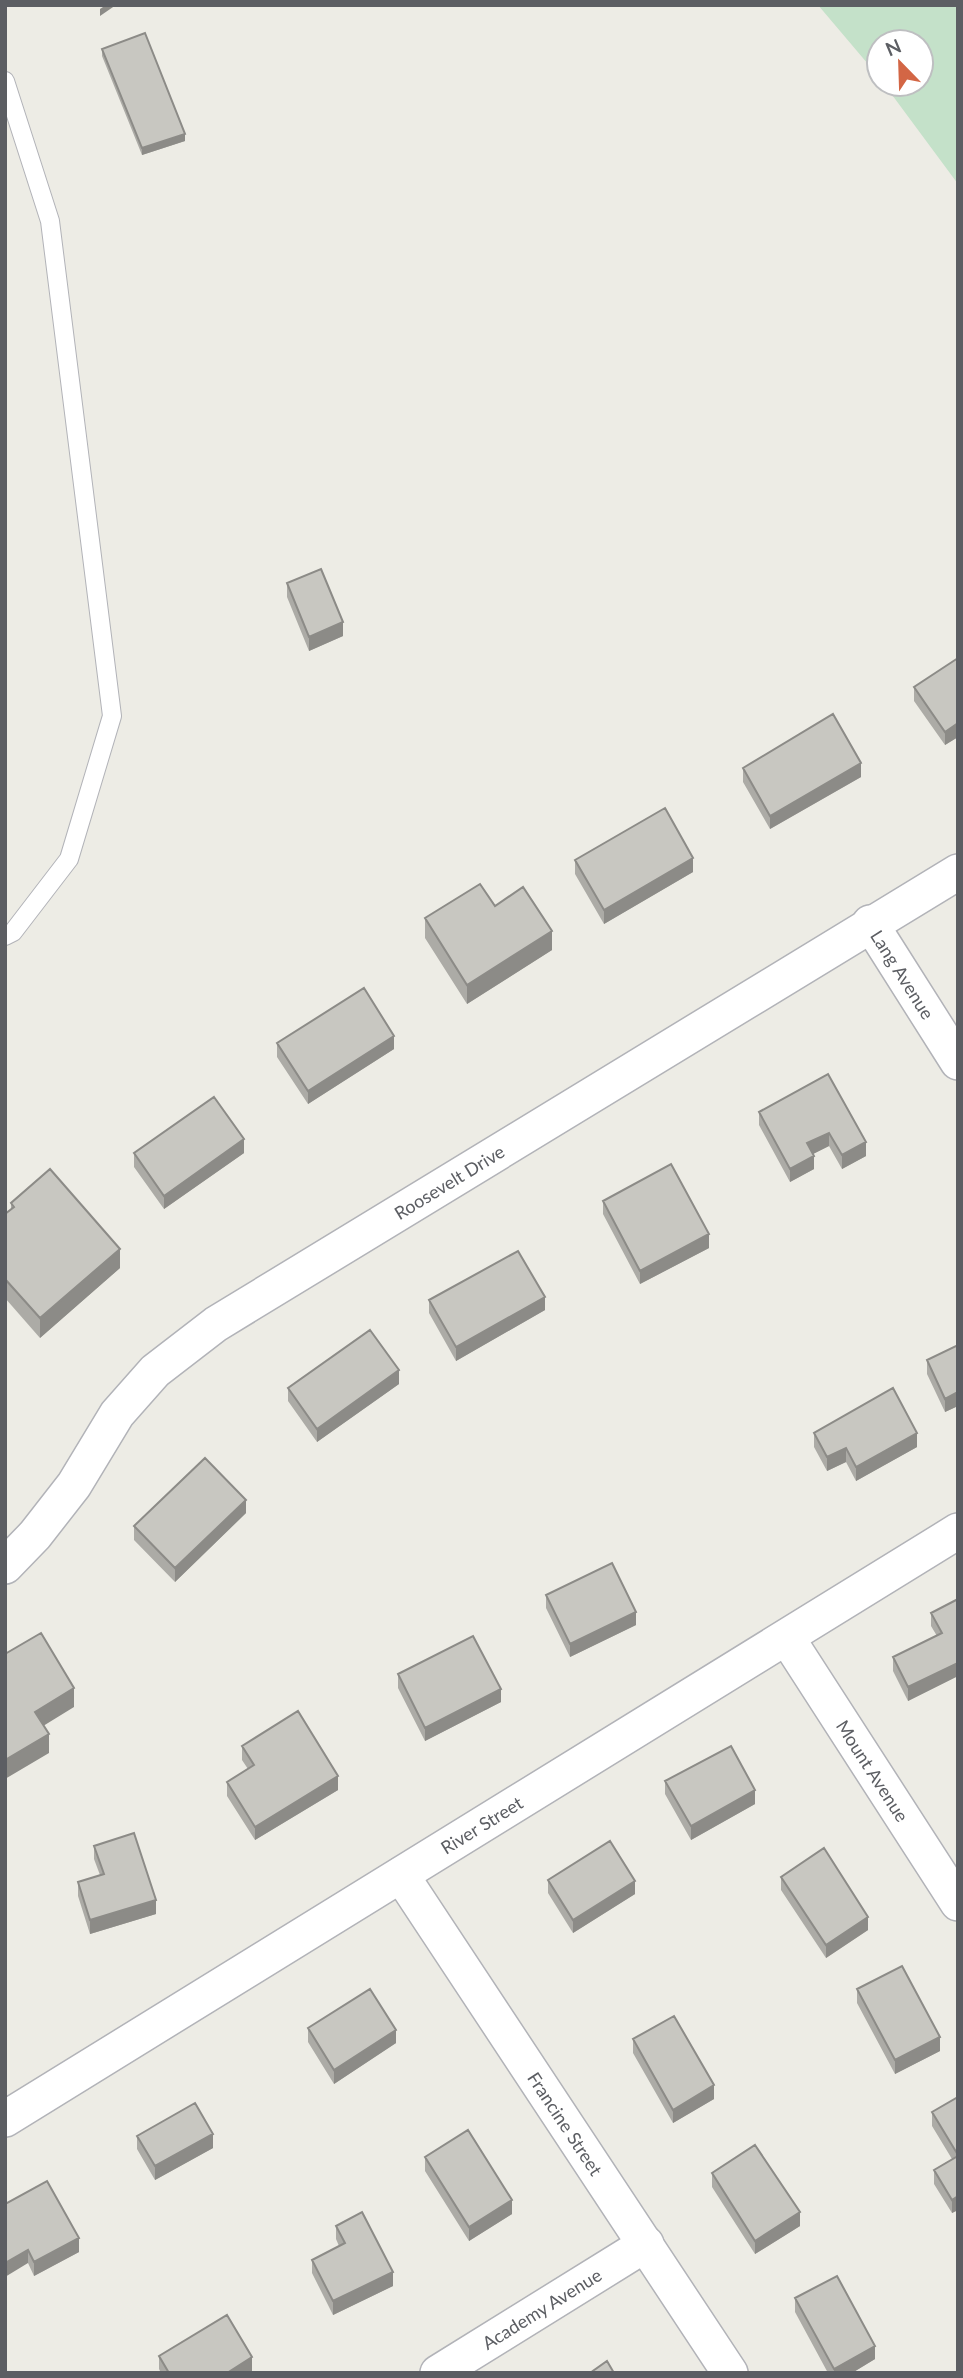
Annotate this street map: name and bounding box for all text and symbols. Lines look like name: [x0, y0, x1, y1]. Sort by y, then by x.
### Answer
north arrow: [865, 28, 935, 98]
text: N: [882, 33, 904, 60]
street label: Lang Avenue: [866, 926, 939, 1023]
street label: Roosevelt Drive: [390, 1140, 508, 1224]
street label: Mount Avenue: [832, 1716, 914, 1826]
street label: River Street: [437, 1791, 527, 1859]
street label: Francine Street: [523, 2068, 608, 2180]
street label: Academy Avenue: [478, 2263, 605, 2354]

